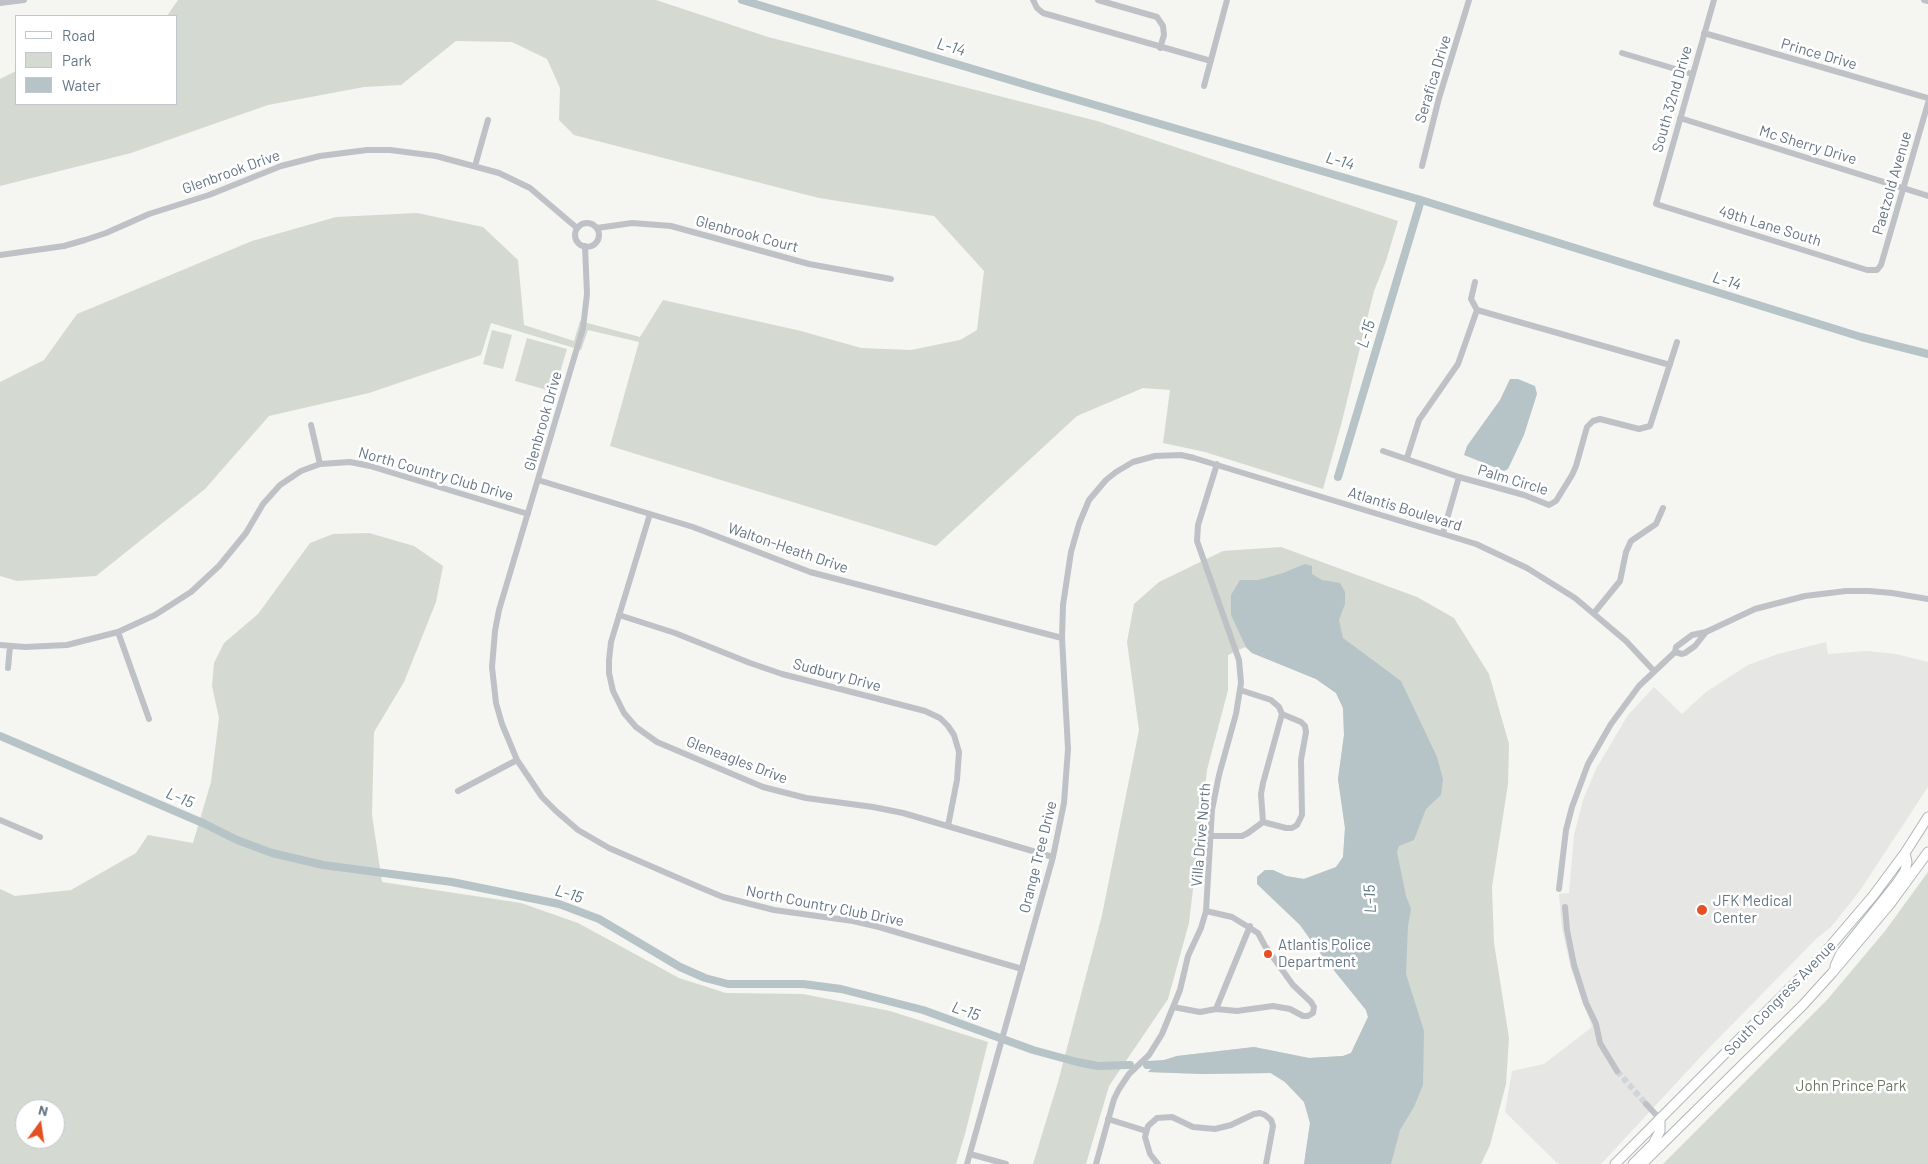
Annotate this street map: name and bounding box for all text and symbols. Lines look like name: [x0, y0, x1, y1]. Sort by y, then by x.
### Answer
legend: [15, 15, 178, 105]
text: Road: [62, 26, 95, 44]
street label: Serafica Drive: [1411, 33, 1455, 125]
water label: L-14: [934, 34, 968, 60]
street label: Prince Drive: [1779, 35, 1859, 73]
street label: South 32nd Drive: [1648, 44, 1696, 154]
text: Park: [62, 51, 91, 69]
text: Water: [62, 76, 101, 94]
street label: Mc Sherry Drive: [1757, 122, 1859, 168]
street label: Paetzold Avenue: [1869, 129, 1915, 237]
street label: Glenbrook Drive: [180, 146, 282, 198]
water label: L-14: [1323, 148, 1357, 174]
street label: 49th Lane South: [1717, 202, 1823, 250]
street label: Glenbrook Court: [694, 212, 800, 256]
water label: L-14: [1710, 268, 1744, 294]
water label: L-15: [1353, 318, 1379, 350]
street label: Glenbrook Drive: [520, 369, 566, 473]
street label: North Country Club Drive: [356, 443, 516, 505]
street label: Palm Circle: [1476, 461, 1550, 499]
street label: Atlantis Boulevard: [1346, 483, 1464, 535]
street label: Walton-Heath Drive: [725, 519, 851, 577]
street label: Sudbury Drive: [791, 655, 883, 695]
street label: Gleneagles Drive: [684, 732, 790, 788]
street label: Villa Drive North: [1187, 782, 1215, 888]
water label: L-15: [163, 784, 197, 812]
street label: Orange Tree Drive: [1015, 799, 1061, 915]
water label: L-15: [553, 881, 585, 907]
street label: North Country Club Drive: [745, 882, 905, 930]
water label: L-15: [1360, 884, 1380, 914]
place label: JFK Medical Center: [1713, 892, 1792, 927]
marker: JFK Medical Center: [1695, 903, 1709, 917]
place label: Atlantis Police Department: [1278, 936, 1371, 971]
street label: South Congress Avenue: [1720, 937, 1840, 1059]
marker: Atlantis Police Department: [1262, 948, 1274, 960]
water label: L-15: [949, 997, 983, 1025]
park label: John Prince Park: [1796, 1077, 1906, 1095]
north arrow: [15, 1099, 65, 1149]
text: N: [37, 1101, 50, 1119]

